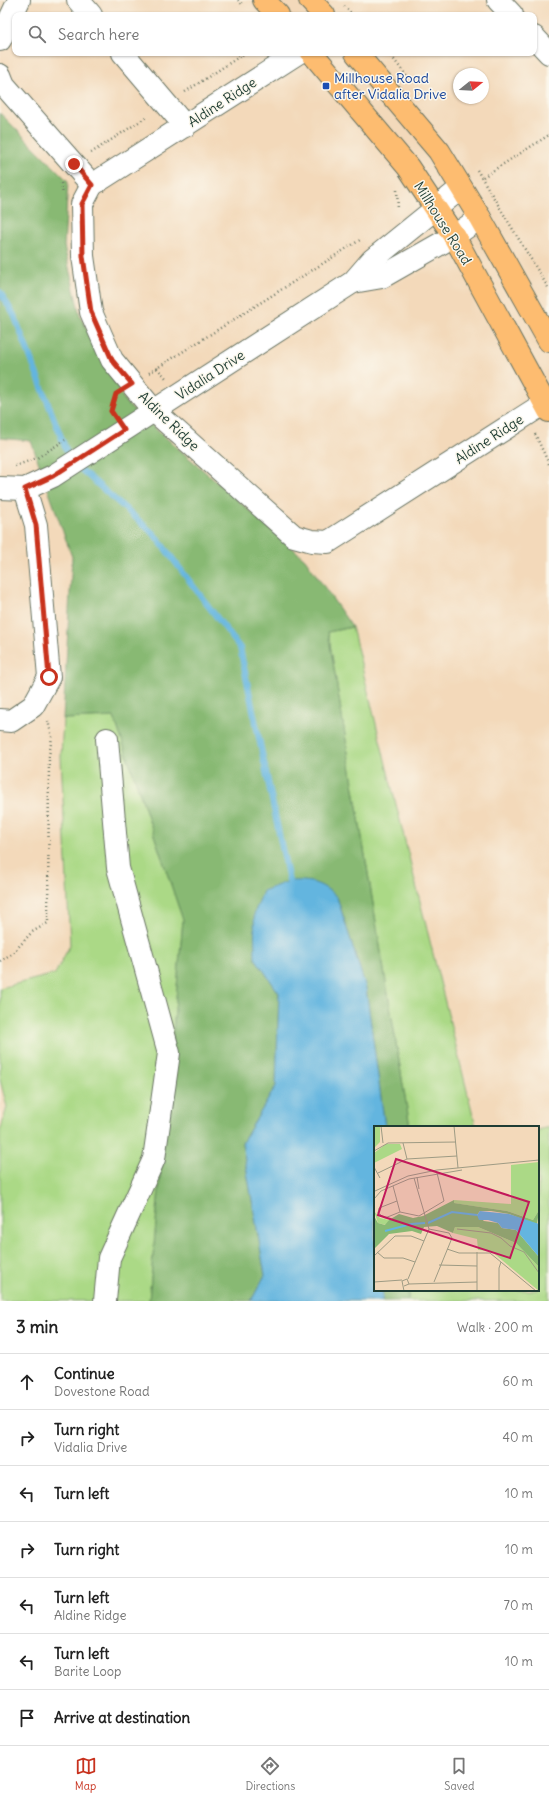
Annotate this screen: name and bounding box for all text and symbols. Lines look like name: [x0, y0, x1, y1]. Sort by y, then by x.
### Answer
search box: [12, 12, 537, 56]
icon: search: [26, 23, 48, 45]
text: Search here: [58, 25, 139, 44]
north arrow: [453, 68, 489, 104]
place label: Millhouse Road after Vidalia Drive: [334, 69, 447, 103]
street label: Aldine Ridge: [184, 73, 260, 131]
marker: Millhouse Road after Vidalia Drive: [321, 81, 331, 91]
route end: [65, 155, 83, 173]
street label: Millhouse Road: [410, 178, 476, 268]
street label: Vidalia Drive: [172, 346, 248, 404]
street label: Aldine Ridge: [135, 387, 203, 455]
street label: Aldine Ridge: [451, 410, 527, 468]
route start: [40, 668, 58, 686]
inset map: [374, 1126, 539, 1291]
text: 3 min: [16, 1316, 58, 1338]
text: Walk · 200 m: [457, 1319, 533, 1336]
text: Continue: [54, 1364, 115, 1383]
icon: ahead: [16, 1371, 38, 1393]
text: 60 m: [502, 1373, 533, 1390]
text: Dovestone Road: [54, 1383, 150, 1400]
text: Turn right: [54, 1420, 119, 1439]
icon: right: [16, 1427, 38, 1449]
text: 40 m: [502, 1429, 533, 1446]
text: Vidalia Drive: [54, 1439, 127, 1456]
icon: left: [16, 1483, 38, 1505]
text: Turn left: [54, 1484, 109, 1503]
text: 10 m: [505, 1485, 533, 1502]
icon: right: [16, 1539, 38, 1561]
text: Turn right: [54, 1540, 119, 1559]
text: 10 m: [505, 1541, 533, 1558]
text: Turn left: [54, 1588, 109, 1607]
icon: left: [16, 1595, 38, 1617]
text: 70 m: [504, 1597, 533, 1614]
text: Aldine Ridge: [54, 1607, 127, 1624]
text: Turn left: [54, 1644, 109, 1663]
icon: left: [16, 1651, 38, 1673]
text: 10 m: [505, 1653, 533, 1670]
text: Barite Loop: [54, 1663, 121, 1680]
icon: arrive: [16, 1707, 38, 1729]
text: Arrive at destination: [54, 1708, 190, 1727]
tab: Map: [75, 1755, 97, 1793]
tab: Directions: [246, 1755, 295, 1793]
tab: Saved: [444, 1755, 474, 1793]

